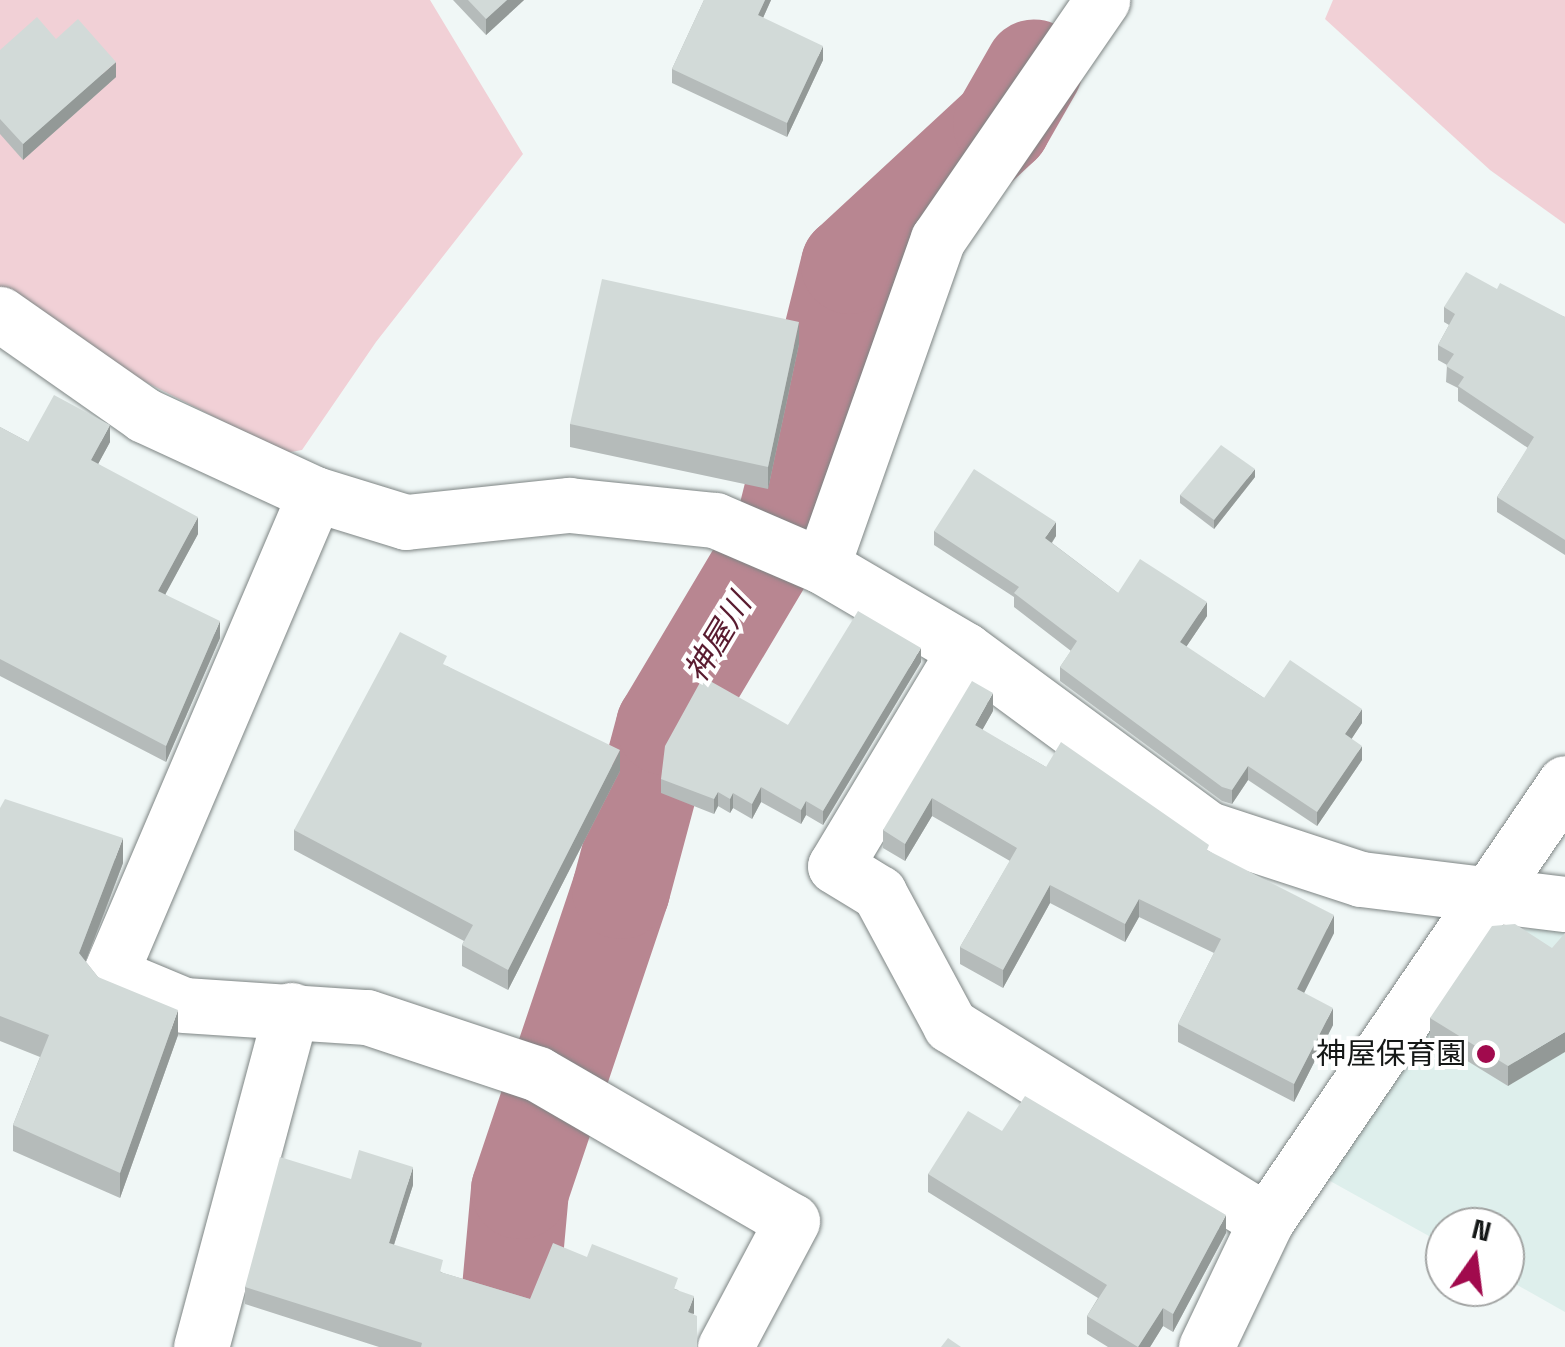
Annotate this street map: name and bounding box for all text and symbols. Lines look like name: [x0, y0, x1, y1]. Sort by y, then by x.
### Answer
water label: 神屋川: [677, 587, 759, 689]
place label: 神屋保育園: [1316, 1036, 1466, 1072]
marker: 神屋保育園: [1475, 1043, 1497, 1065]
north arrow: [1425, 1207, 1525, 1307]
text: N: [1468, 1210, 1495, 1250]

